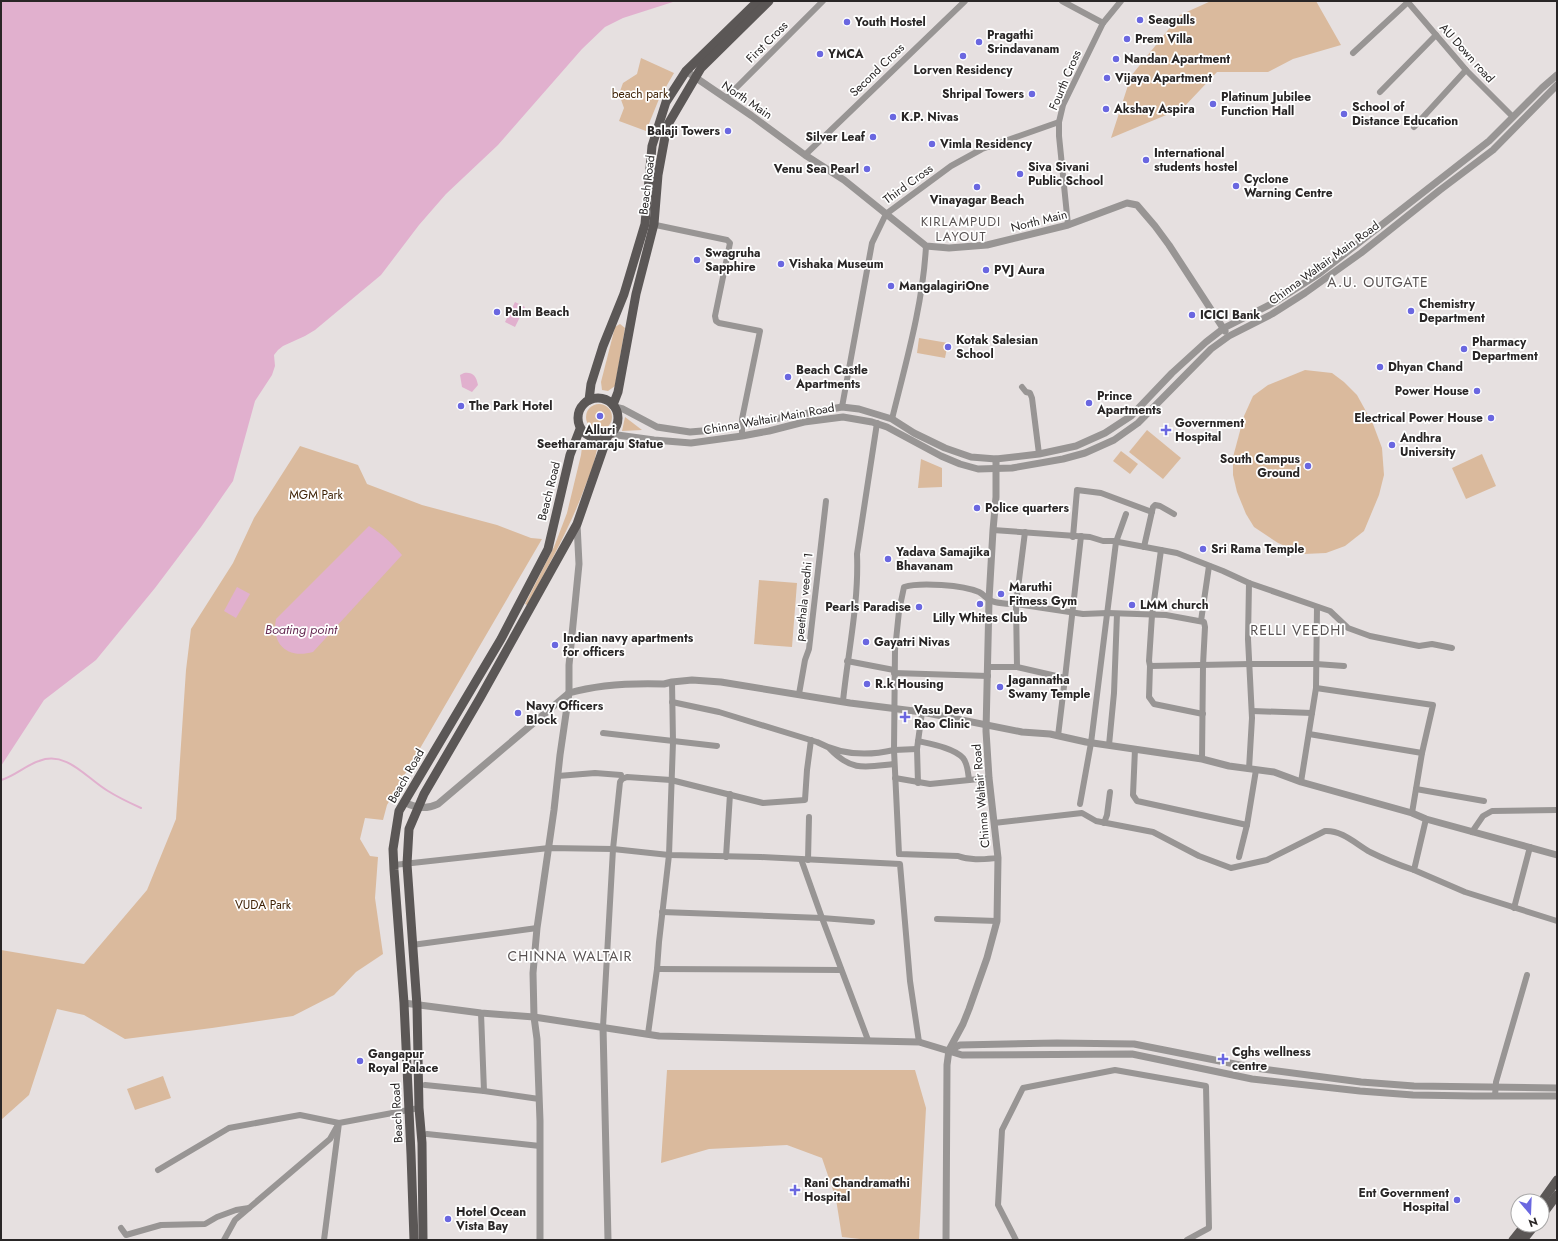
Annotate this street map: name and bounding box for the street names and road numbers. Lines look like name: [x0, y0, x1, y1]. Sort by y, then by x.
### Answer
street label: First Cross: [742, 17, 792, 67]
street label: AU Down road: [1435, 19, 1499, 87]
street label: Second Cross: [846, 39, 909, 101]
street label: Fourth Cross: [1044, 47, 1086, 113]
street label: North Main: [718, 76, 776, 124]
street label: Beach Road: [634, 154, 660, 216]
street label: Third Cross: [879, 160, 937, 208]
street label: North Main: [1009, 205, 1069, 237]
street label: Chinna Waltair Main Road: [1265, 217, 1383, 309]
street label: Chinna Waltair Main Road: [702, 399, 836, 439]
street label: Beach Road: [533, 460, 565, 522]
street label: peethala veedhi 1: [790, 552, 818, 642]
street label: Chinna Waltair Road: [967, 743, 995, 849]
street label: Beach Road: [383, 745, 429, 807]
street label: Beach Road: [386, 1082, 408, 1144]

